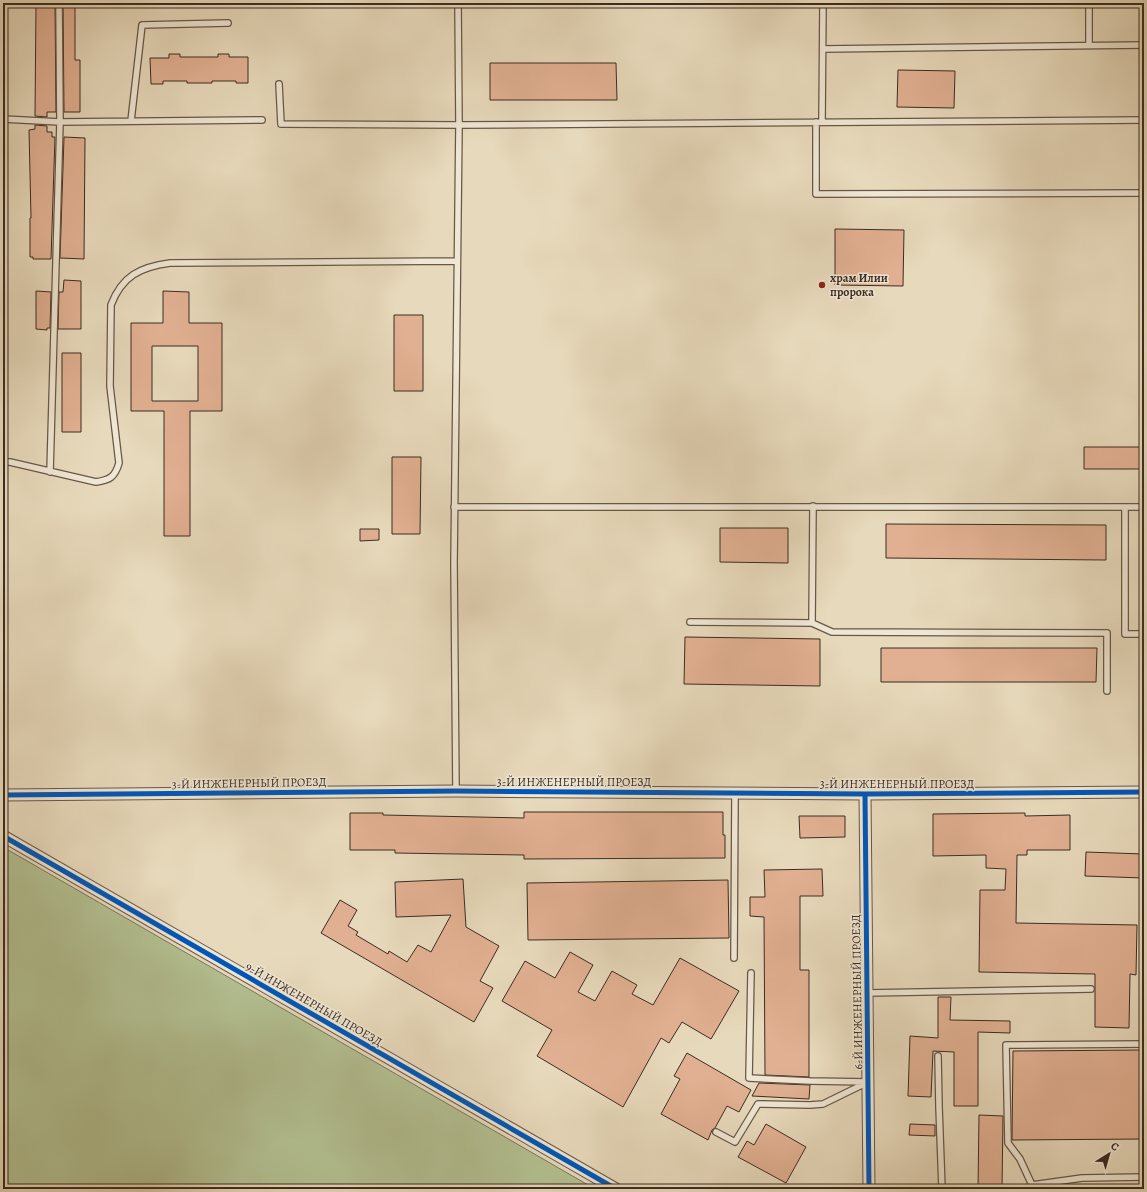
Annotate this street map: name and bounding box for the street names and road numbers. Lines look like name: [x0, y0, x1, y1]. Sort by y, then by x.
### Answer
street label: 3-Й ИНЖЕНЕРНЫЙ ПРОЕЗД: [172, 774, 327, 792]
street label: 3-Й ИНЖЕНЕРНЫЙ ПРОЕЗД: [497, 774, 652, 790]
street label: 3-Й ИНЖЕНЕРНЫЙ ПРОЕЗД: [820, 776, 975, 792]
street label: 6-Й ИНЖЕНЕРНЫЙ ПРОЕЗД: [848, 914, 866, 1070]
street label: 9-Й ИНЖЕНЕРНЫЙ ПРОЕЗД: [243, 958, 385, 1050]

